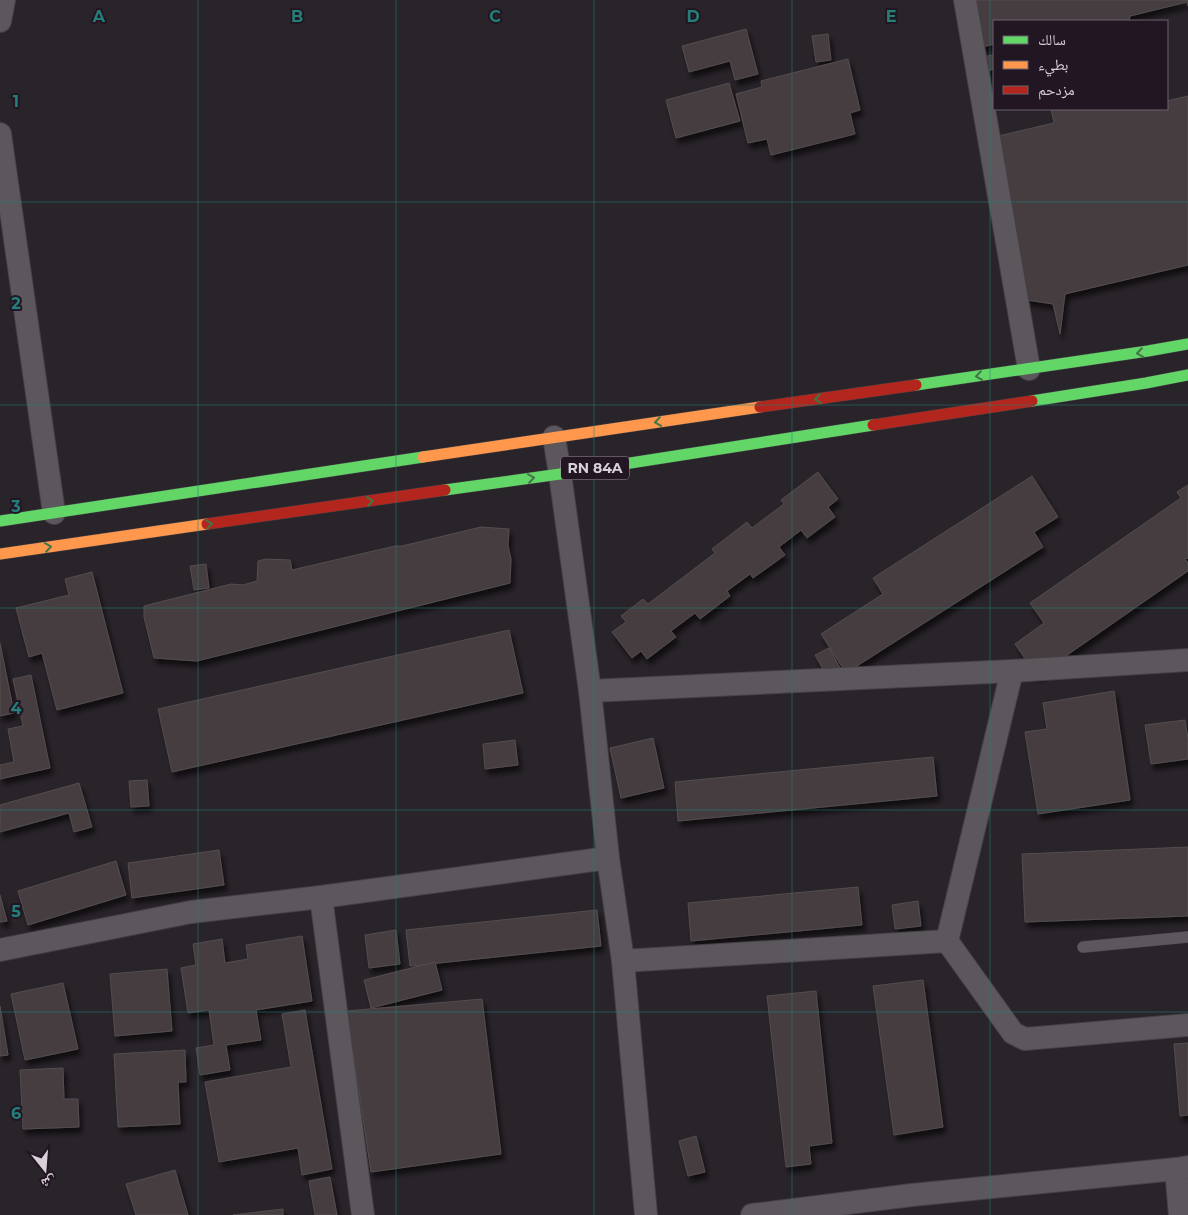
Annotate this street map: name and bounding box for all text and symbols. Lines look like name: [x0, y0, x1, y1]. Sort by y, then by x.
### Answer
text: A: [92, 7, 106, 26]
text: B: [291, 7, 303, 26]
text: C: [489, 7, 501, 26]
text: D: [686, 7, 700, 26]
text: E: [886, 7, 896, 26]
legend: [993, 20, 1168, 110]
text: سالك: [1038, 30, 1066, 49]
text: بطيء: [1038, 55, 1068, 77]
text: مزدحم: [1038, 80, 1075, 100]
text: 1: [13, 92, 19, 111]
text: 2: [11, 294, 21, 313]
one-way arrow: [1136, 347, 1144, 357]
one-way arrow: [975, 370, 983, 381]
one-way arrow: [814, 393, 822, 404]
one-way arrow: [653, 416, 661, 427]
road number: RN 84A: [561, 456, 629, 479]
one-way arrow: [527, 473, 535, 484]
one-way arrow: [366, 496, 374, 507]
text: 3: [10, 497, 21, 516]
one-way arrow: [205, 519, 213, 530]
one-way arrow: [44, 543, 53, 553]
text: 4: [10, 699, 22, 718]
text: 5: [11, 902, 21, 921]
text: 6: [11, 1104, 21, 1123]
north arrow: [20, 1145, 70, 1195]
text: ش: [39, 1172, 59, 1193]

